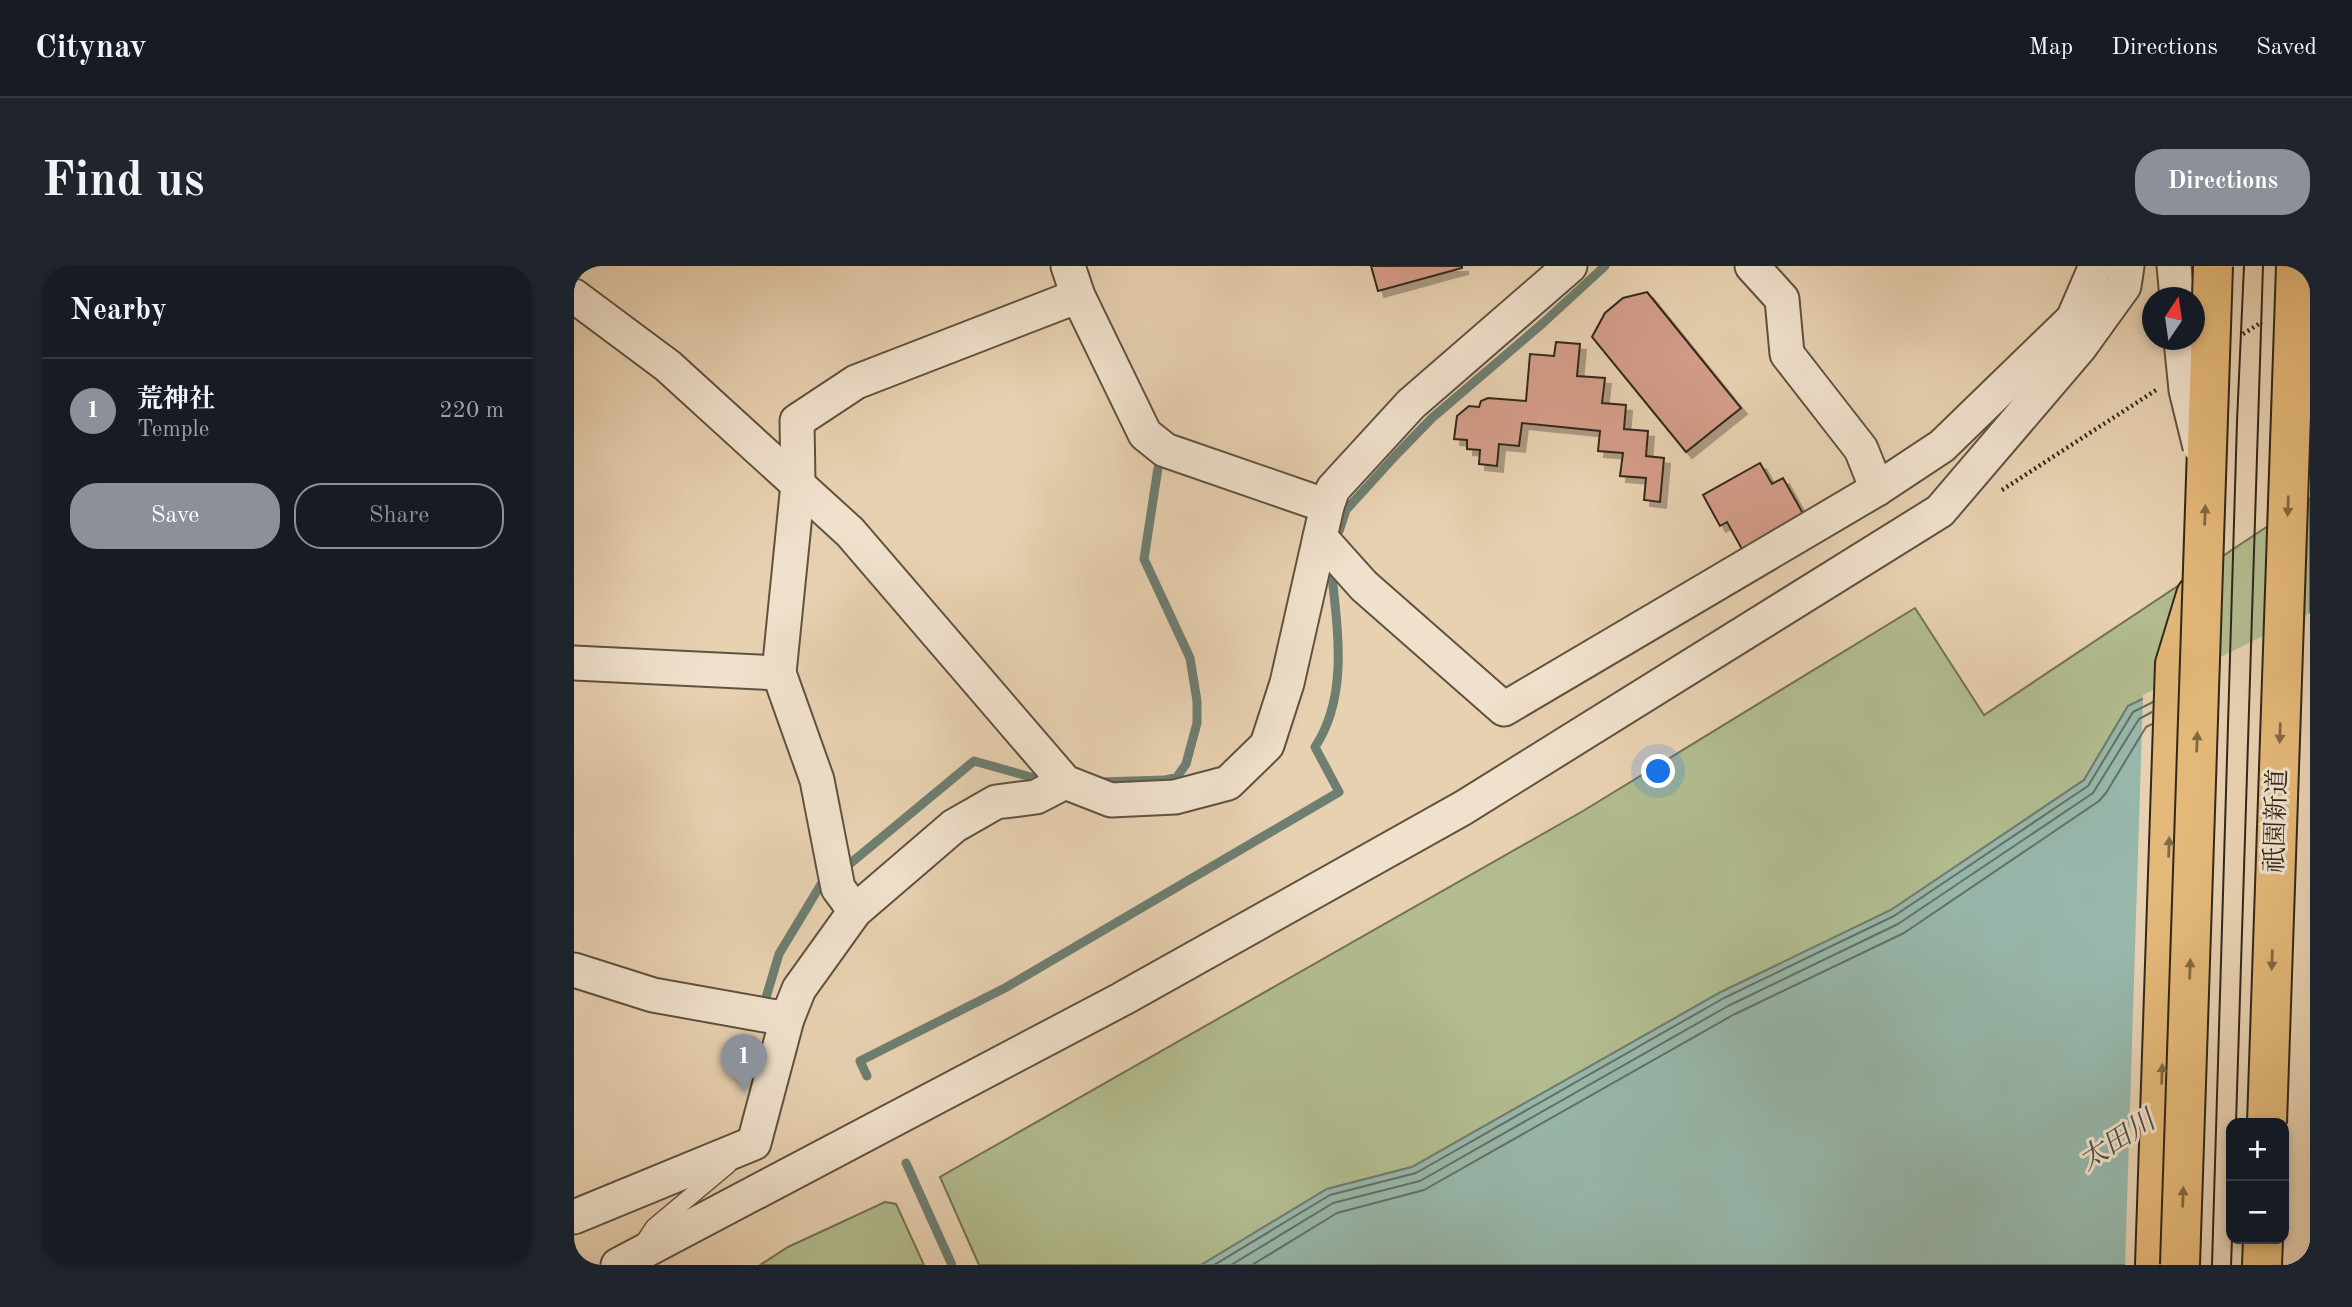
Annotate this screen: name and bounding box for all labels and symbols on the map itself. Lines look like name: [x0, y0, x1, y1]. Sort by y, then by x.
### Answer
north arrow: [2142, 287, 2205, 350]
one-way arrow: [2283, 495, 2294, 517]
one-way arrow: [2199, 503, 2210, 525]
one-way arrow: [2275, 722, 2286, 744]
one-way arrow: [2192, 731, 2203, 753]
your location: [1641, 754, 1675, 788]
street label: 祇園新道: [2260, 769, 2292, 873]
one-way arrow: [2164, 836, 2175, 858]
one-way arrow: [2267, 950, 2278, 972]
one-way arrow: [2184, 958, 2196, 980]
pin: 1: [721, 1034, 767, 1092]
one-way arrow: [2156, 1063, 2167, 1085]
water label: 太田川: [2074, 1103, 2163, 1177]
one-way arrow: [2177, 1186, 2188, 1208]

